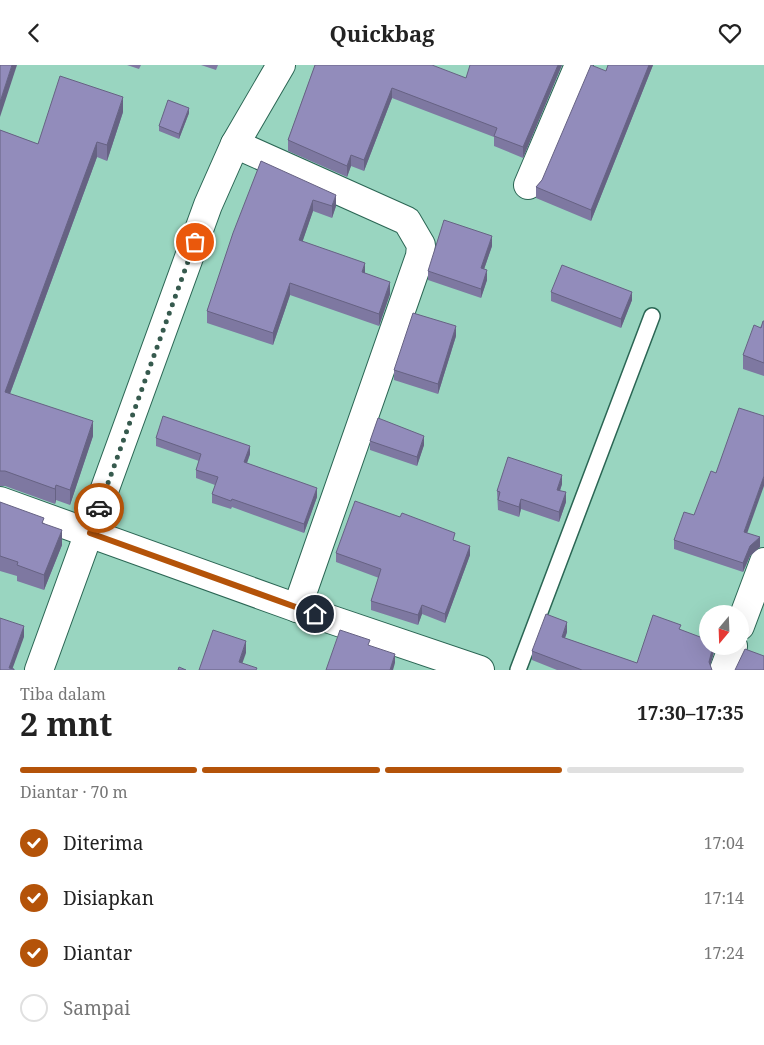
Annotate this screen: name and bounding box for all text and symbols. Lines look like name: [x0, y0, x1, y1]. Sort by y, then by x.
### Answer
text: Quickbag: [329, 18, 435, 48]
icon: back: [20, 19, 48, 47]
icon: heart: [716, 19, 744, 47]
pin: [174, 221, 216, 263]
icon: bag: [181, 228, 209, 256]
courier: [74, 483, 124, 533]
icon: car: [85, 494, 113, 522]
pin: [294, 593, 336, 635]
icon: home: [301, 600, 329, 628]
north arrow: [699, 605, 749, 655]
map controls: [699, 605, 749, 655]
text: Tiba dalam: [20, 683, 106, 705]
text: 17:30–17:35: [637, 700, 744, 726]
text: 2 mnt: [20, 702, 112, 745]
text: Diantar · 70 m: [20, 781, 128, 803]
icon: check: [20, 829, 48, 857]
text: Diterima: [63, 830, 143, 856]
text: 17:04: [704, 832, 744, 854]
icon: check: [20, 884, 48, 912]
text: Disiapkan: [63, 885, 154, 911]
text: 17:14: [704, 887, 744, 909]
icon: check: [20, 939, 48, 967]
text: Diantar: [63, 940, 132, 966]
text: 17:24: [704, 942, 744, 964]
text: Sampai: [63, 995, 130, 1021]

